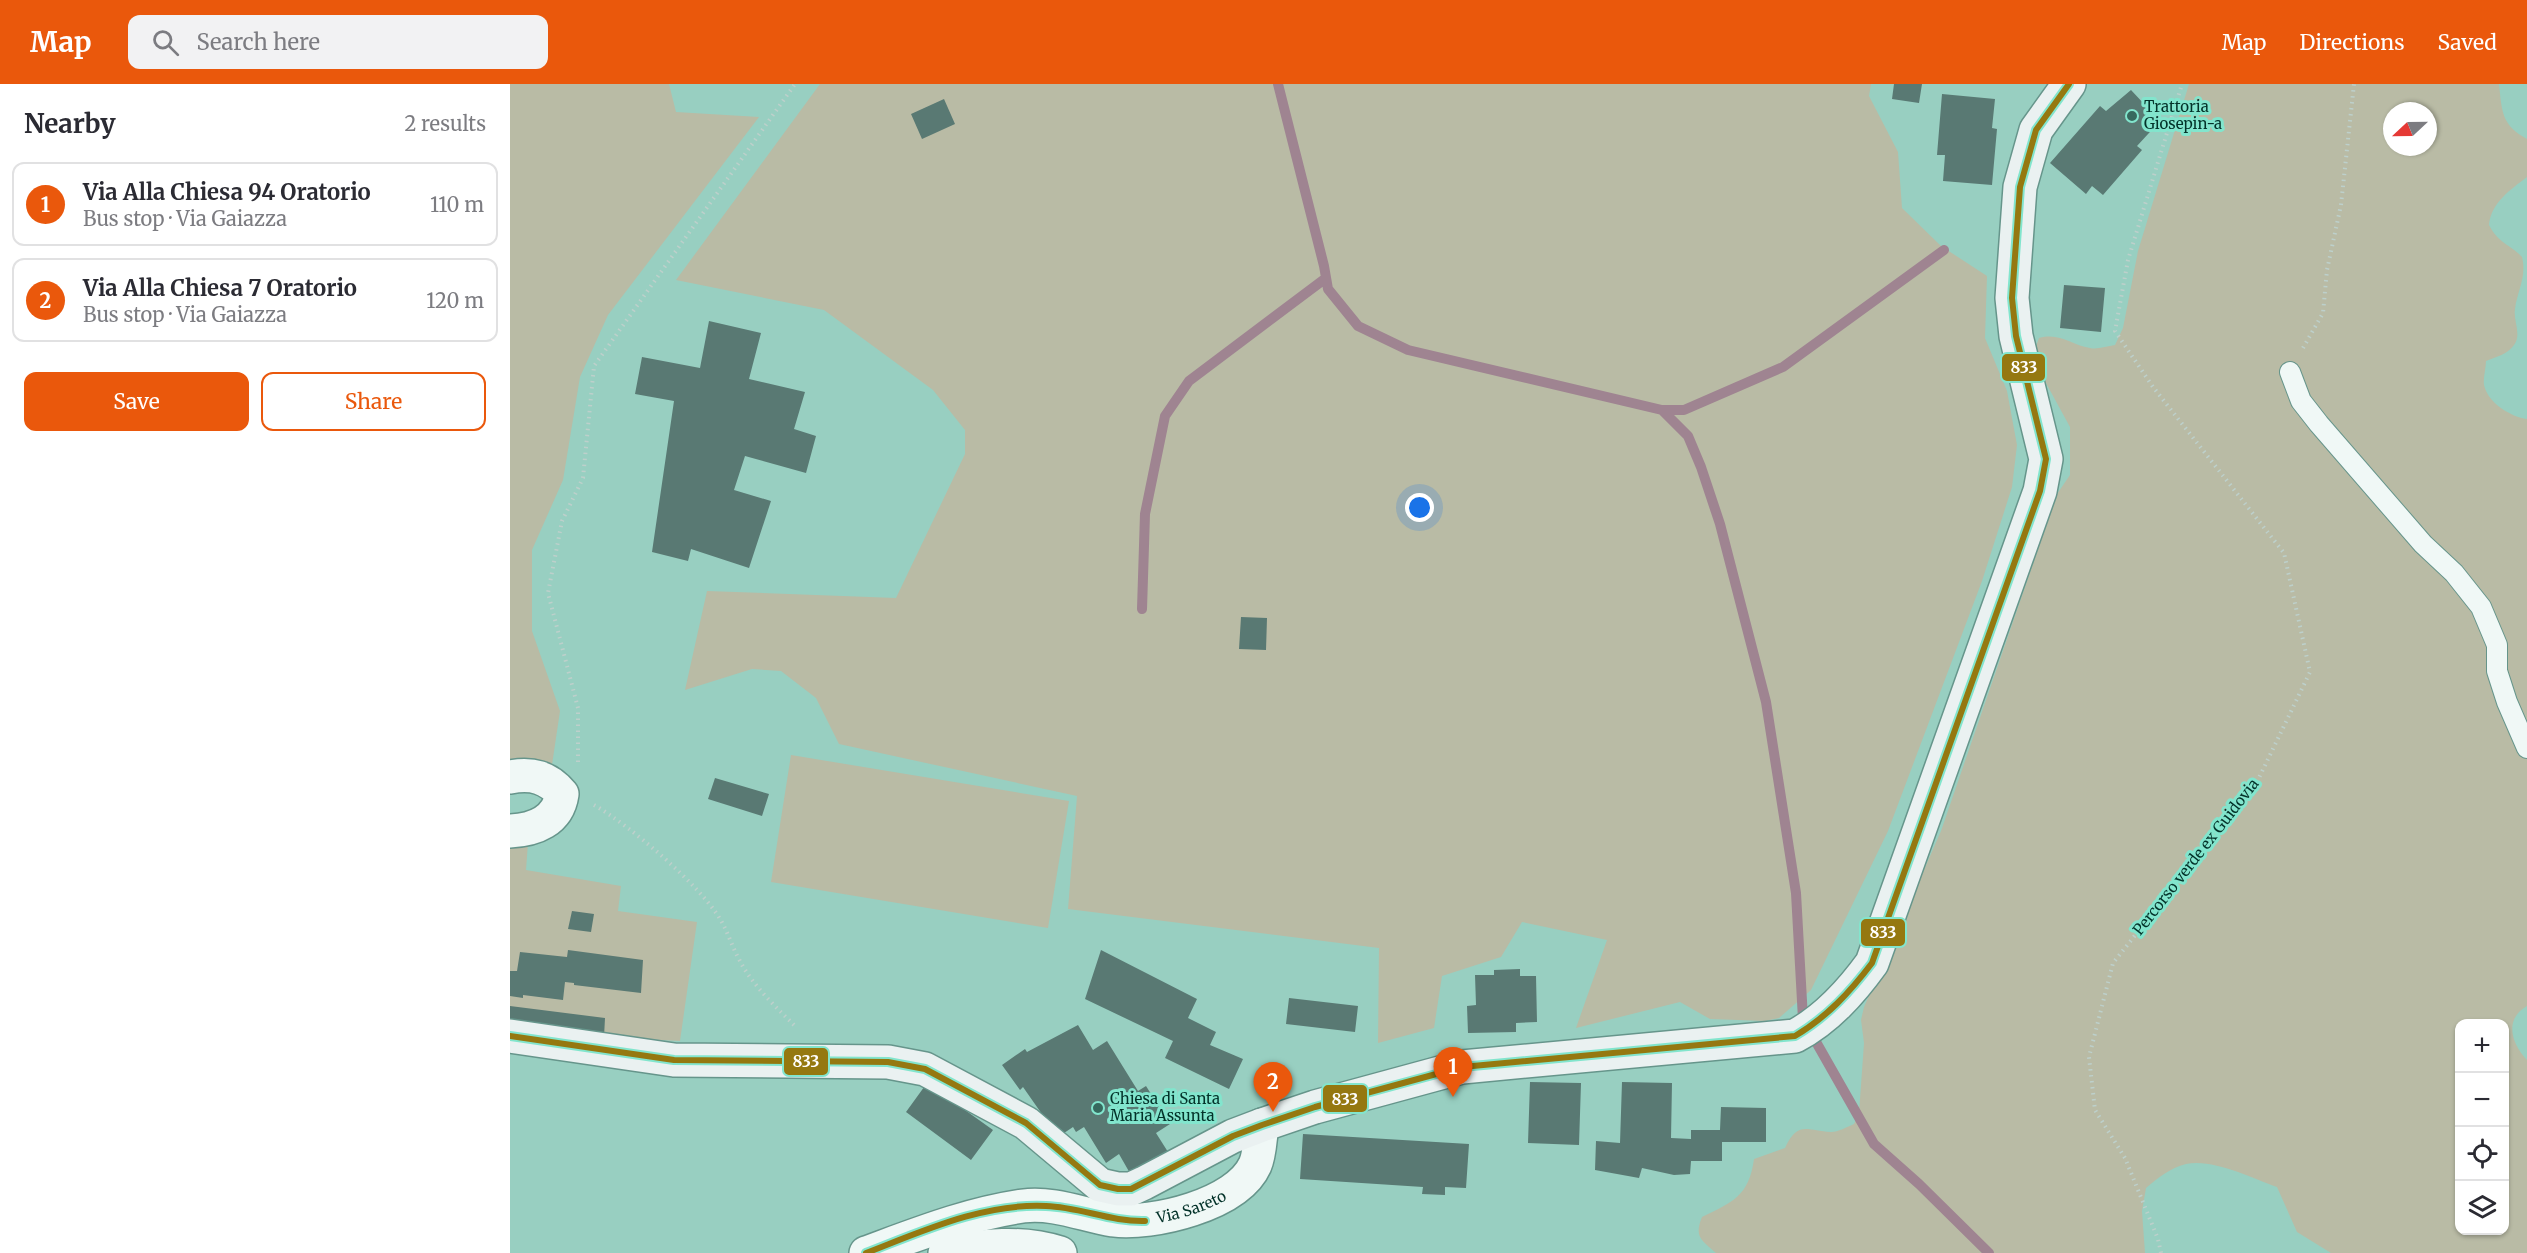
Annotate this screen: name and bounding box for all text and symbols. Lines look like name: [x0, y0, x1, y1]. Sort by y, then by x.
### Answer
search box: [128, 15, 548, 69]
text: Map: [30, 24, 92, 60]
icon: search: [149, 26, 182, 59]
text: Search here: [197, 28, 320, 56]
text: Map: [2222, 29, 2266, 56]
text: Directions: [2299, 29, 2404, 56]
text: Saved: [2437, 29, 2497, 56]
place label: Trattoria Giosepin-a: [2144, 97, 2222, 133]
north arrow: [2383, 102, 2437, 156]
text: Nearby: [24, 107, 116, 140]
marker: Trattoria Giosepin-a: [2125, 109, 2139, 123]
text: 2 results: [404, 111, 486, 136]
text: Via Alla Chiesa 94 Oratorio: [83, 178, 371, 206]
text: 1: [41, 192, 50, 217]
text: 110 m: [430, 192, 484, 217]
text: Bus stop · Via Gaiazza: [83, 206, 287, 231]
text: Via Alla Chiesa 7 Oratorio: [83, 274, 357, 302]
text: 2: [40, 288, 51, 313]
text: 120 m: [426, 288, 484, 313]
text: Bus stop · Via Gaiazza: [83, 302, 287, 327]
line badge: 833: [2001, 353, 2046, 382]
text: 833: [2010, 357, 2038, 377]
button: Save: [24, 372, 249, 431]
button: Share: [261, 372, 486, 431]
your location: [1405, 493, 1434, 522]
street label: Percorso verde ex Guidovia: [2129, 775, 2263, 939]
line badge: 833: [1860, 918, 1906, 947]
text: 833: [1869, 922, 1897, 942]
map controls: [2455, 1019, 2509, 1235]
button: +: [2455, 1019, 2509, 1073]
line badge: 833: [783, 1047, 829, 1076]
pin: 1: [1434, 1048, 1472, 1097]
text: 833: [792, 1051, 820, 1071]
pin: 2: [1254, 1062, 1293, 1112]
button: −: [2455, 1073, 2509, 1127]
line badge: 833: [1322, 1084, 1368, 1113]
place label: Chiesa di Santa Maria Assunta: [1110, 1089, 1220, 1125]
text: 833: [1331, 1089, 1359, 1109]
marker: Chiesa di Santa Maria Assunta: [1091, 1101, 1105, 1115]
button: locate: [2455, 1127, 2509, 1181]
button: layers: [2455, 1181, 2509, 1235]
street label: Via Sareto: [1154, 1186, 1230, 1227]

